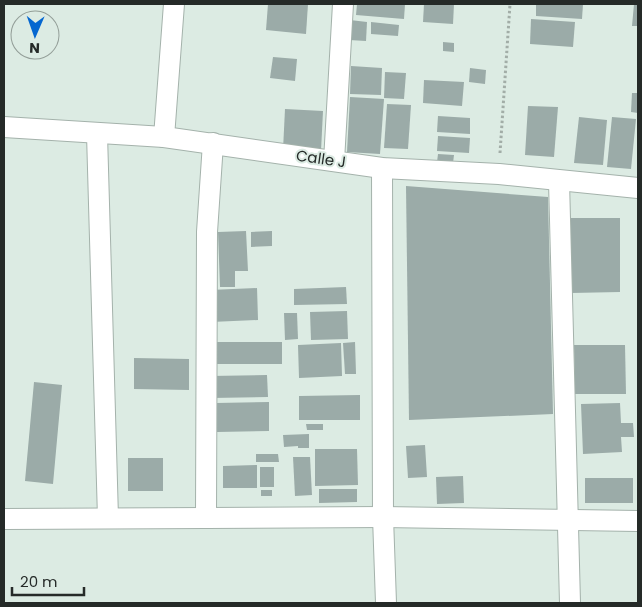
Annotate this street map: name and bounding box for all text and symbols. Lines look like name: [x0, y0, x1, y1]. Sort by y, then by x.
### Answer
north arrow: [10, 10, 60, 60]
text: N: [29, 38, 40, 58]
street label: Calle J: [295, 145, 347, 172]
scale bar: [12, 564, 85, 596]
text: 20 m: [20, 571, 58, 592]

